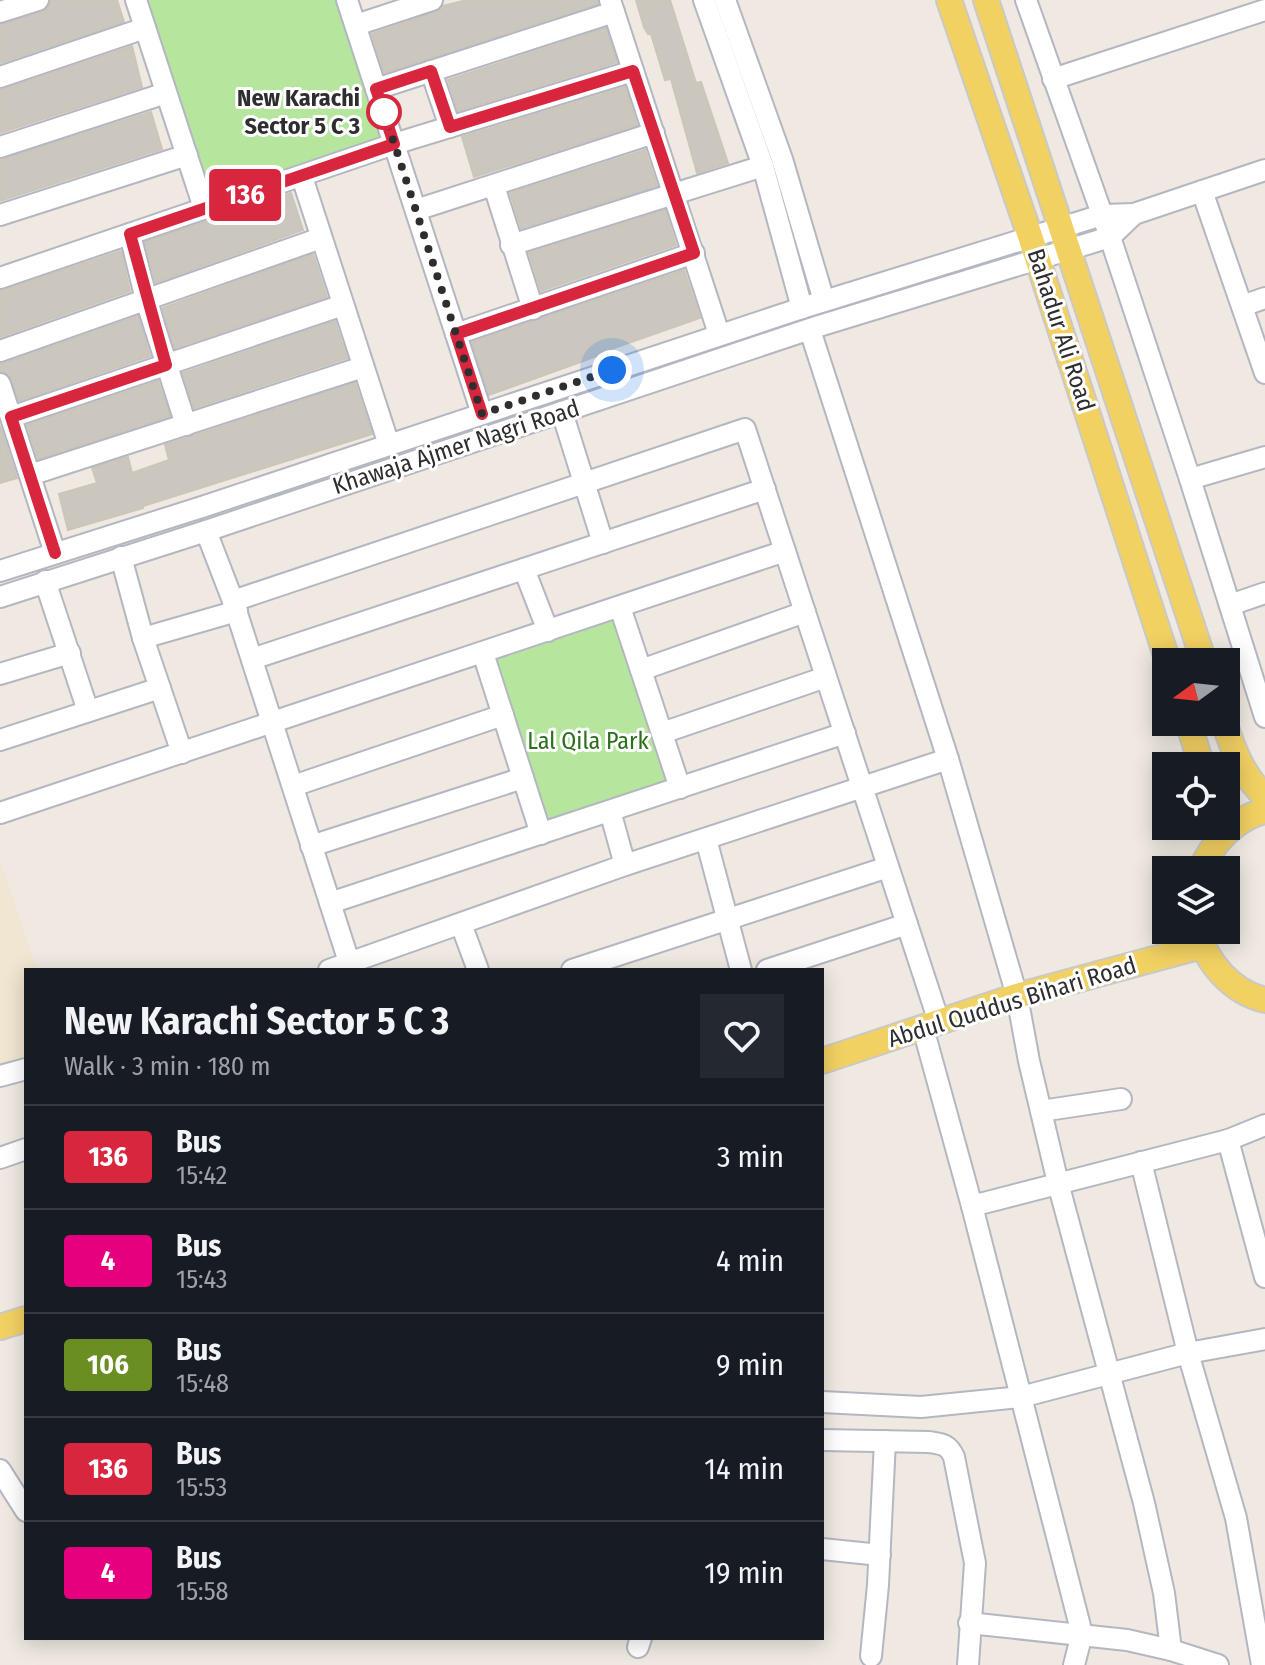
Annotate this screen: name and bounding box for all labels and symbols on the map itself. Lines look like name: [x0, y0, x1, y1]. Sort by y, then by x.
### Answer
place label: New Karachi Sector 5 C 3: [237, 84, 360, 140]
marker: New Karachi Sector 5 C 3: [367, 95, 401, 129]
line badge: 136: [199, 169, 291, 221]
street label: Bahadur Ali Road: [1022, 245, 1100, 415]
your location: [592, 350, 632, 390]
street label: Khawaja Ajmer Nagri Road: [329, 394, 583, 500]
north arrow: [1152, 648, 1240, 736]
park label: Lal Qila Park: [527, 727, 649, 755]
street label: Abdul Quddus Bihari Road: [885, 951, 1139, 1053]

